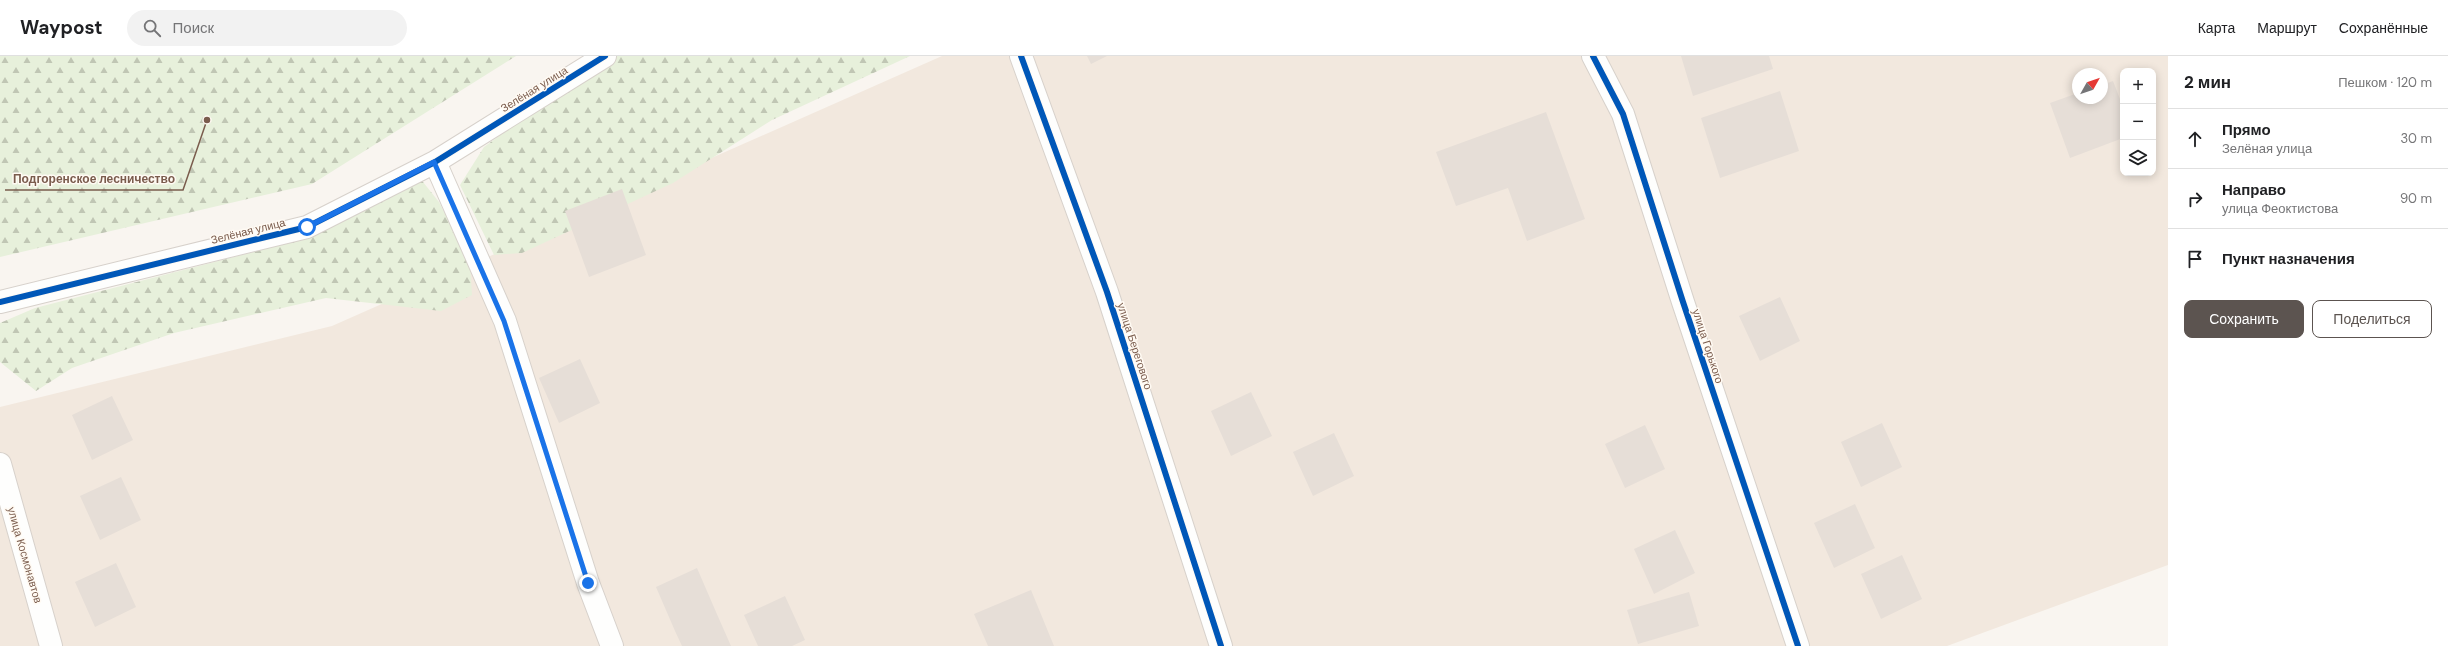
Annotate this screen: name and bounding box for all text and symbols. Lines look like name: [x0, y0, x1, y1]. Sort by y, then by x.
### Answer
search box: [127, 10, 407, 46]
text: Waypost: [20, 15, 103, 40]
icon: search: [141, 17, 163, 39]
text: Поиск: [173, 18, 214, 38]
text: Карта: [2198, 19, 2235, 37]
text: Маршрут: [2257, 19, 2317, 37]
text: Сохранённые: [2339, 19, 2428, 37]
street label: Зелёная улица: [498, 62, 571, 115]
north arrow: [2072, 68, 2108, 104]
map controls: [2120, 68, 2156, 176]
button: +: [2120, 68, 2156, 104]
text: 2 мин: [2184, 71, 2231, 93]
text: Пешком · 120 m: [2338, 74, 2432, 91]
button: −: [2120, 104, 2156, 140]
text: Прямо: [2222, 120, 2271, 140]
icon: ahead: [2184, 128, 2206, 150]
text: 30 m: [2400, 130, 2432, 147]
button: layers: [2120, 140, 2156, 176]
text: Зелёная улица: [2222, 140, 2312, 157]
callout: Подгоренское лесничество: [5, 166, 183, 190]
text: Подгоренское лесничество: [13, 171, 175, 187]
text: Направо: [2222, 180, 2286, 200]
icon: right: [2184, 188, 2206, 210]
text: 90 m: [2400, 190, 2432, 207]
text: улица Феоктистова: [2222, 200, 2338, 217]
street label: Зелёная улица: [209, 215, 288, 247]
route start: [298, 218, 316, 236]
icon: arrive: [2184, 248, 2206, 270]
text: Пункт назначения: [2222, 249, 2355, 269]
button: Сохранить: [2184, 300, 2304, 338]
button: Поделиться: [2312, 300, 2432, 338]
street label: улица Берегового: [1114, 301, 1156, 391]
street label: улица Горького: [1689, 307, 1727, 385]
street label: улица Космонавтов: [5, 505, 45, 605]
route end: [579, 574, 597, 592]

